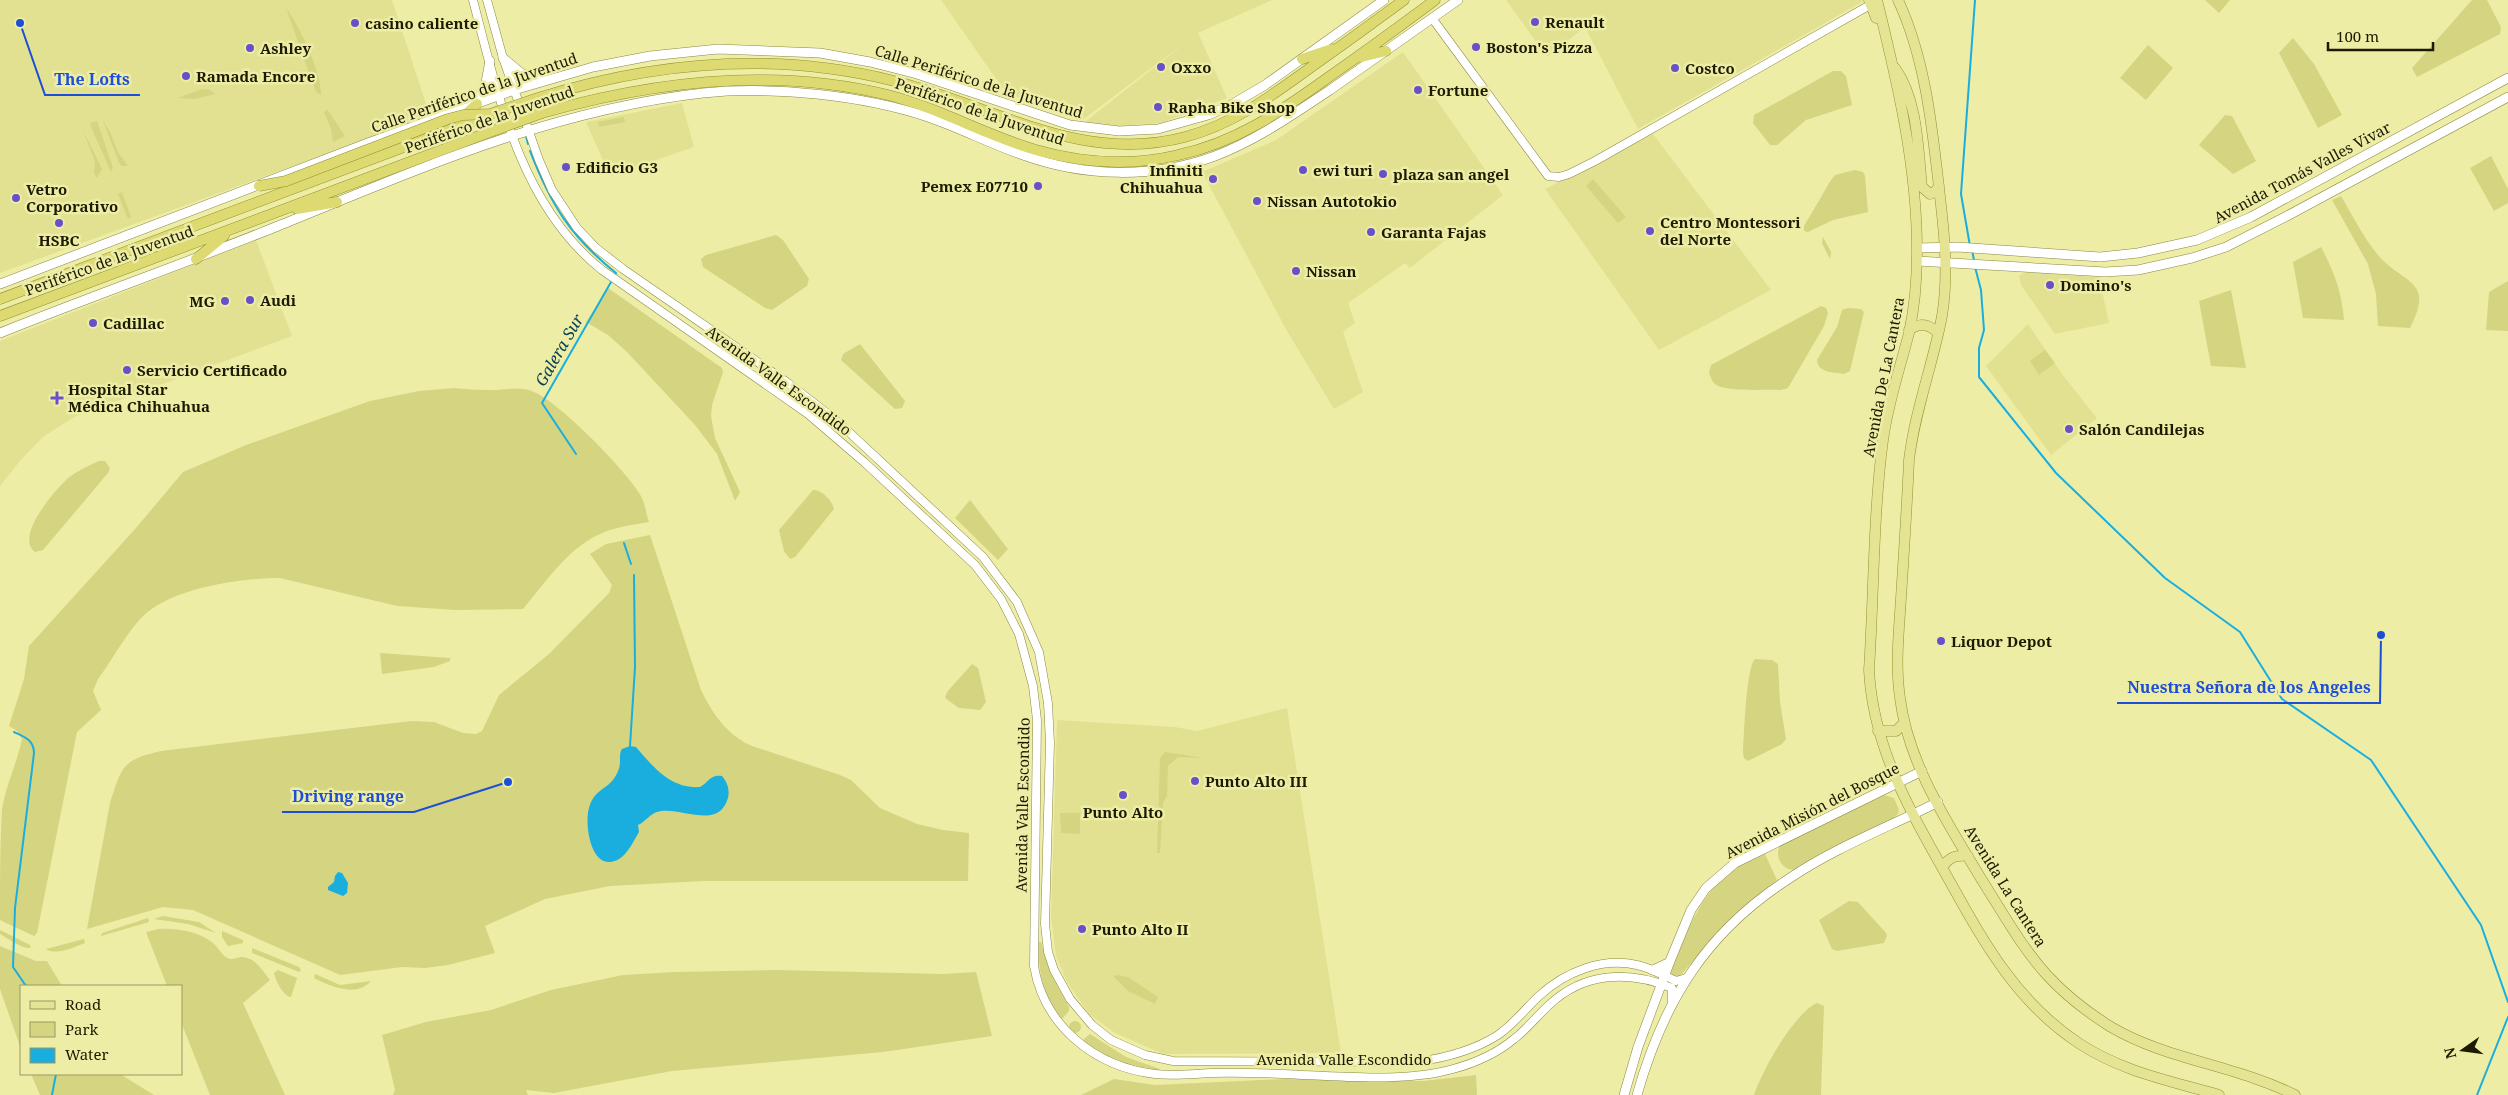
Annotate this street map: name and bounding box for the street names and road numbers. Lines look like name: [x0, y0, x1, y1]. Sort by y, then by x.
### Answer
street label: Calle Periférico de la Juventud: [873, 41, 1085, 121]
street label: Calle Periférico de la Juventud: [369, 48, 579, 136]
street label: Periférico de la Juventud: [893, 74, 1067, 148]
street label: Periférico de la Juventud: [402, 82, 576, 156]
street label: Avenida Tomás Valles Vivar: [2210, 117, 2394, 227]
street label: Periférico de la Juventud: [22, 220, 196, 300]
street label: Avenida De La Cantera: [1858, 295, 1908, 459]
street label: Avenida Valle Escondido: [702, 320, 856, 440]
street label: Avenida Valle Escondido: [1010, 717, 1034, 893]
street label: Avenida Misión del Bosque: [1722, 757, 1902, 863]
street label: Avenida La Cantera: [1960, 821, 2052, 951]
street label: Avenida Valle Escondido: [1256, 1049, 1432, 1069]

